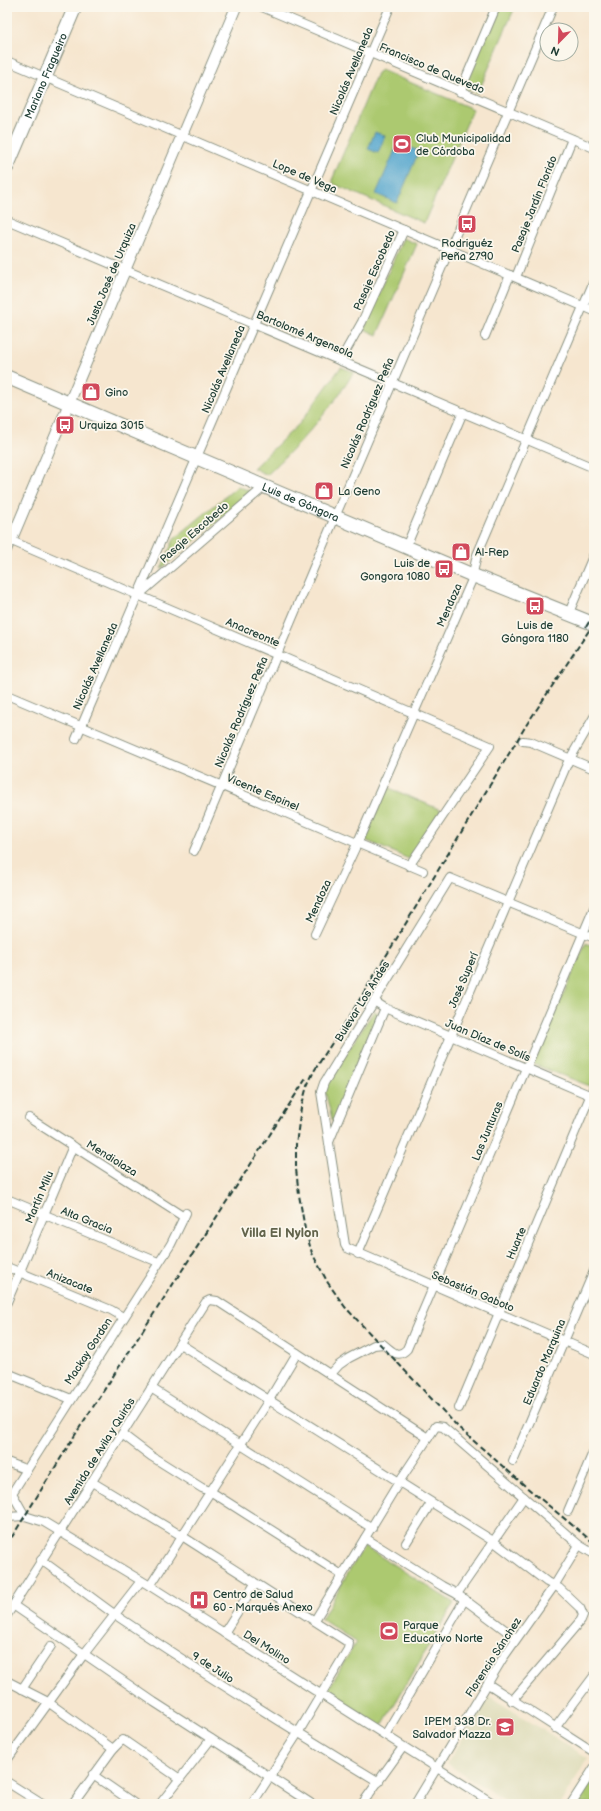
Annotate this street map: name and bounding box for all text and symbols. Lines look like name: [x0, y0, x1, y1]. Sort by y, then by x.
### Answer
north arrow: [539, 22, 579, 62]
street label: Nicolás Avellaneda: [327, 25, 376, 117]
street label: Mariano Fragueiro: [22, 31, 70, 121]
street label: Francisco de Quevedo: [377, 40, 486, 96]
text: N: [549, 43, 562, 58]
place label: Club Municipalidad de Córdoba: [416, 132, 511, 158]
sports icon: Club Municipalidad de Córdoba: [391, 133, 413, 155]
street label: Pasaje Jardín Florido: [509, 154, 560, 255]
street label: Lope de Vega: [271, 157, 339, 196]
bus stop icon: Rodriguéz Peña 2790: [456, 213, 478, 235]
street label: Justo José de Urquiza: [84, 221, 139, 327]
street label: Pasaje Escobedo: [351, 228, 398, 312]
place label: Rodriguéz Peña 2790: [440, 237, 494, 263]
street label: Bartolomé Argensola: [254, 308, 355, 361]
street label: Nicolás Avellaneda: [199, 323, 248, 415]
street label: Nicolás Rodríguez Peña: [338, 356, 397, 471]
shop icon: Gino: [80, 381, 102, 403]
place label: Gino: [105, 386, 128, 399]
bus stop icon: Urquiza 3015: [54, 414, 76, 436]
place label: Urquiza 3015: [79, 419, 144, 432]
street label: Luis de Góngora: [260, 480, 341, 525]
shop icon: La Geno: [313, 480, 335, 502]
place label: La Geno: [338, 485, 380, 498]
street label: Pasaje Escobedo: [157, 499, 231, 566]
shop icon: Al-Rep: [450, 541, 472, 563]
place label: Al-Rep: [475, 546, 509, 559]
place label: Luis de Gongora 1080: [360, 557, 431, 583]
bus stop icon: Luis de Gongora 1080: [433, 558, 455, 580]
street label: Mendoza: [434, 582, 465, 629]
bus stop icon: Luis de Góngora 1180: [524, 595, 546, 617]
street label: Anacreonte: [224, 615, 282, 650]
place label: Luis de Góngora 1180: [501, 619, 569, 645]
street label: Nicolás Avellaneda: [70, 620, 121, 712]
street label: Nicolás Rodríguez Peña: [212, 655, 271, 770]
street label: Vicente Espinel: [225, 771, 301, 814]
street label: Mendoza: [303, 878, 334, 925]
street label: José Superí: [446, 950, 481, 1010]
street label: Bulevar Los Andes: [332, 958, 393, 1044]
street label: Juan Díaz de Solís: [443, 1017, 533, 1064]
street label: Las Junturas: [469, 1099, 506, 1163]
street label: Mendiolaza: [84, 1138, 139, 1179]
street label: Martín Milu: [23, 1169, 56, 1225]
street label: Alta Gracia: [59, 1204, 114, 1237]
district label: Villa El Nylon: [241, 1225, 319, 1241]
street label: Huarte: [504, 1225, 529, 1261]
street label: Anizacate: [45, 1266, 95, 1297]
street label: Sebastián Gaboto: [430, 1268, 516, 1315]
street label: Mackay Gordon: [62, 1315, 115, 1387]
street label: Eduardo Marquina: [520, 1317, 568, 1407]
street label: Avenida de Avila y Quirós: [61, 1395, 138, 1507]
place label: Centro de Salud 60 - Marqués Anexo: [213, 1588, 313, 1614]
hospital icon: Centro de Salud 60 - Marqués Anexo: [188, 1589, 210, 1611]
street label: Florencio Sánchez: [463, 1615, 524, 1699]
place label: Parque Educativo Norte: [403, 1619, 483, 1645]
sports icon: Parque Educativo Norte: [378, 1620, 400, 1642]
street label: Del Molino: [241, 1628, 293, 1667]
street label: 9 de Julio: [189, 1649, 236, 1686]
place label: IPEM 338 Dr. Salvador Mazza: [412, 1715, 491, 1741]
school or university icon: IPEM 338 Dr. Salvador Mazza: [494, 1716, 516, 1738]

